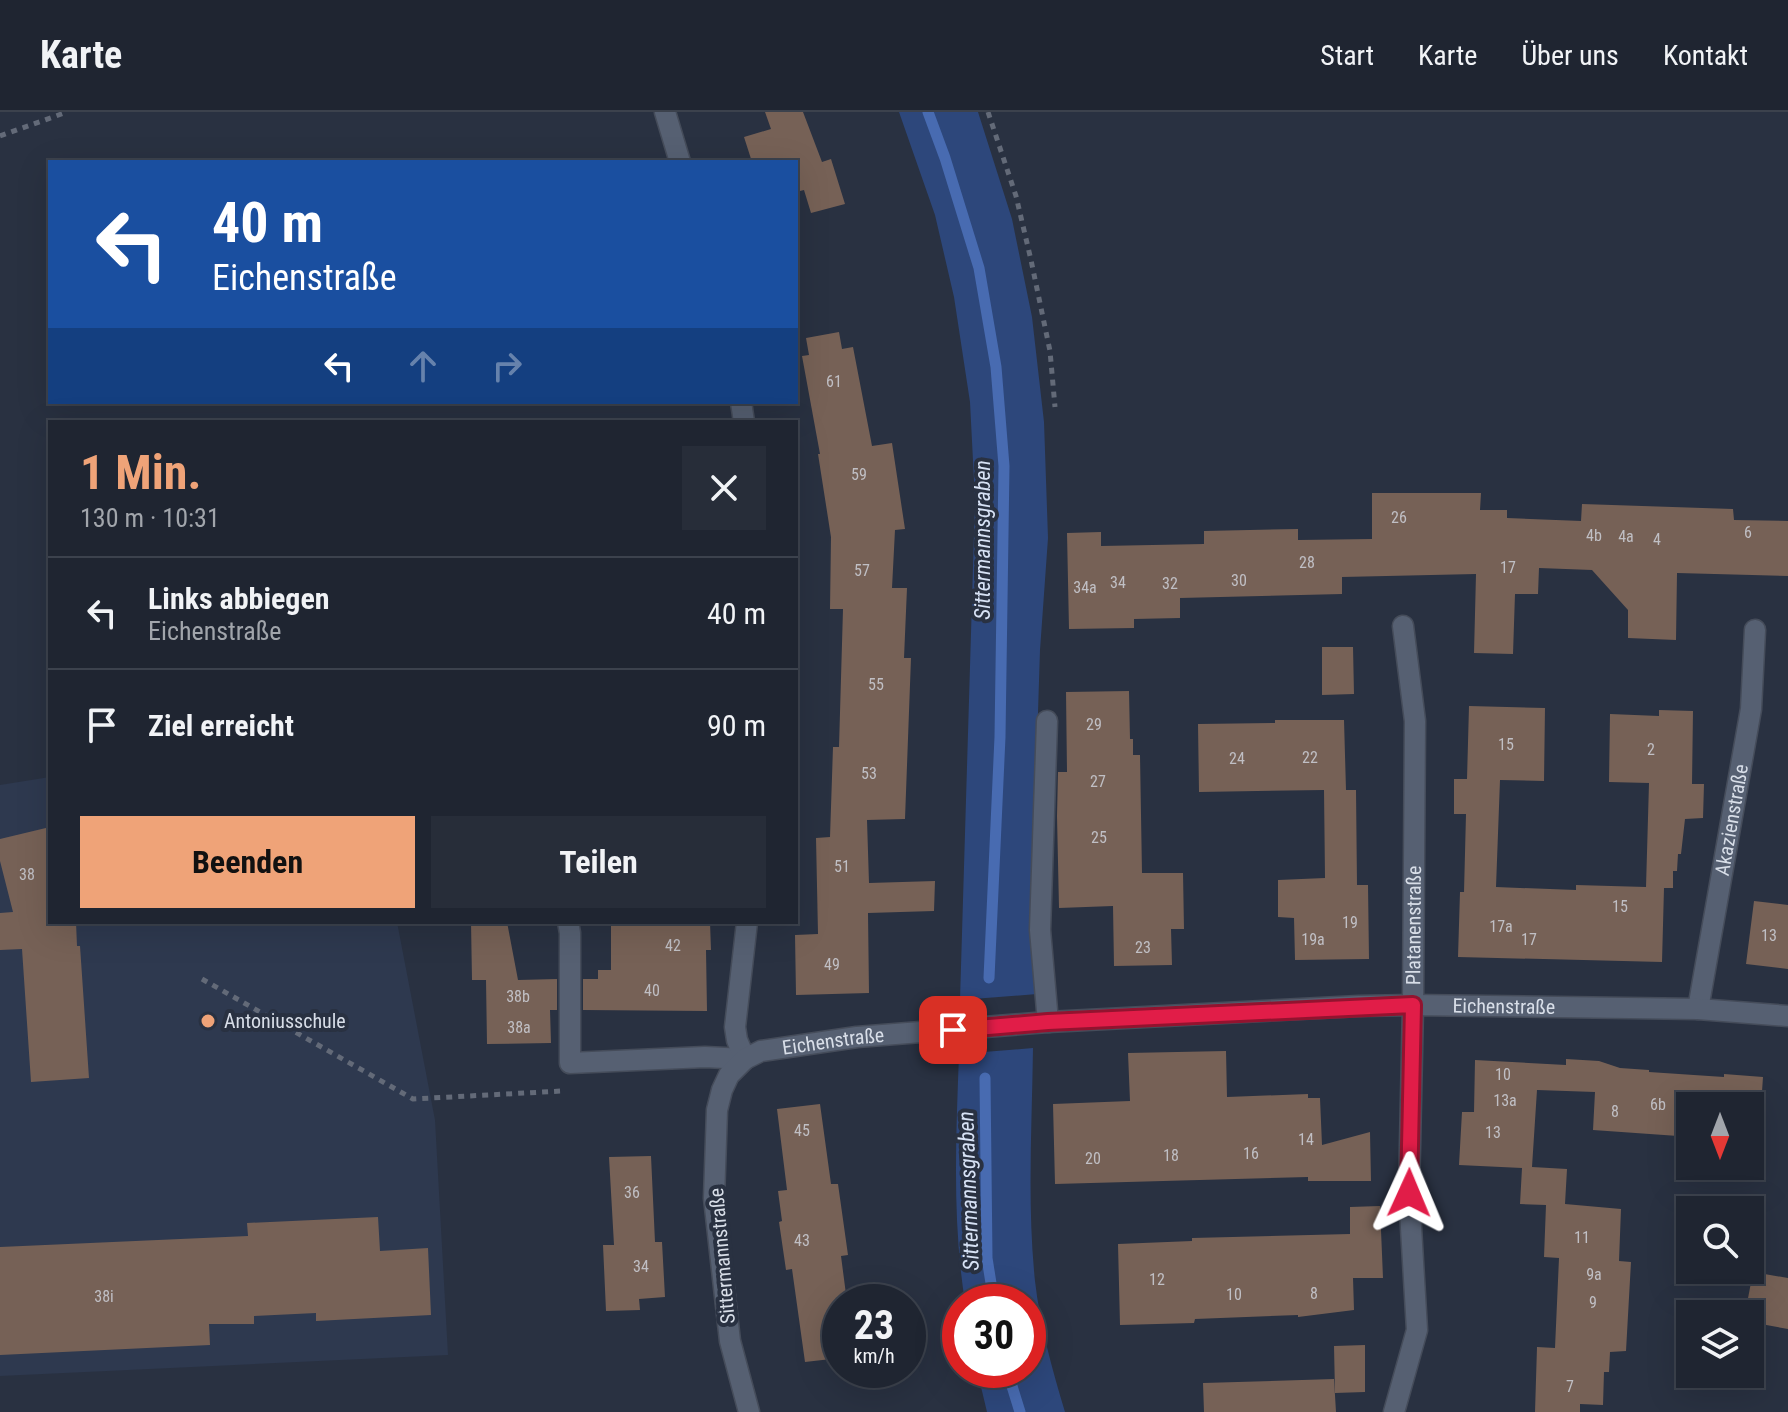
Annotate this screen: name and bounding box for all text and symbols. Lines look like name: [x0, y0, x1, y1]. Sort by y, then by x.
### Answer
text: Karte: [40, 33, 122, 77]
text: Start: [1320, 39, 1374, 72]
text: Karte: [1418, 39, 1477, 72]
text: Über uns: [1521, 39, 1619, 72]
text: Kontakt: [1663, 39, 1748, 72]
text: 40 m: [212, 190, 323, 256]
icon: left: [80, 192, 184, 296]
text: Eichenstraße: [212, 257, 397, 299]
icon: left: [317, 344, 361, 388]
icon: ahead: [401, 344, 445, 388]
icon: right: [485, 344, 529, 388]
house number: 61: [826, 372, 842, 391]
text: 1 Min.: [80, 444, 201, 501]
button: close: [682, 446, 766, 530]
water label: Sittermannsgraben: [970, 460, 995, 620]
house number: 59: [851, 465, 867, 484]
text: 130 m · 10:31: [80, 503, 220, 533]
house number: 26: [1391, 508, 1407, 527]
house number: 6: [1744, 523, 1752, 542]
house number: 4b: [1586, 526, 1602, 545]
house number: 4a: [1618, 527, 1634, 546]
house number: 4: [1653, 530, 1661, 549]
house number: 28: [1299, 553, 1315, 572]
house number: 17: [1500, 558, 1516, 577]
house number: 57: [854, 561, 870, 580]
house number: 30: [1231, 571, 1247, 590]
house number: 34: [1110, 573, 1126, 592]
house number: 32: [1162, 574, 1178, 593]
house number: 34a: [1073, 578, 1097, 597]
text: Links abbiegen: [148, 581, 330, 616]
icon: left: [80, 591, 124, 635]
text: 40 m: [707, 596, 766, 631]
text: Eichenstraße: [148, 616, 281, 646]
house number: 55: [868, 675, 884, 694]
icon: arrive: [80, 703, 124, 747]
text: Ziel erreicht: [148, 708, 294, 743]
text: 90 m: [707, 708, 766, 743]
house number: 29: [1086, 715, 1102, 734]
house number: 15: [1498, 735, 1514, 754]
house number: 2: [1647, 740, 1655, 759]
house number: 22: [1302, 748, 1318, 767]
house number: 24: [1229, 749, 1245, 768]
street label: Akazienstraße: [1710, 762, 1753, 878]
house number: 53: [861, 764, 877, 783]
house number: 27: [1090, 772, 1106, 791]
button: Beenden: [80, 816, 415, 908]
button: Teilen: [431, 816, 766, 908]
house number: 25: [1091, 828, 1107, 847]
house number: 51: [834, 857, 850, 876]
house number: 38: [19, 865, 35, 884]
street label: Platanenstraße: [1401, 866, 1426, 985]
house number: 15: [1612, 897, 1628, 916]
house number: 19: [1342, 913, 1358, 932]
house number: 17a: [1489, 917, 1513, 936]
house number: 13: [1761, 926, 1777, 945]
house number: 19a: [1301, 930, 1325, 949]
house number: 17: [1521, 930, 1537, 949]
house number: 42: [665, 936, 681, 955]
house number: 23: [1135, 938, 1151, 957]
house number: 49: [824, 955, 840, 974]
house number: 40: [644, 981, 660, 1000]
house number: 38b: [506, 987, 530, 1006]
street label: Eichenstraße: [1452, 994, 1555, 1019]
pin: [919, 996, 987, 1064]
icon: arrive: [931, 1008, 975, 1052]
place label: Antoniusschule: [224, 1009, 346, 1033]
marker: Antoniusschule: [199, 1012, 217, 1030]
house number: 38a: [507, 1018, 531, 1037]
street label: Eichenstraße: [781, 1023, 885, 1060]
house number: 10: [1495, 1065, 1511, 1084]
house number: 13a: [1493, 1091, 1517, 1110]
north arrow: [1676, 1092, 1764, 1180]
map controls: [1676, 1092, 1764, 1388]
house number: 6b: [1650, 1095, 1666, 1114]
house number: 8: [1611, 1102, 1619, 1121]
water label: Sittermannsgraben: [953, 1111, 984, 1271]
house number: 45: [794, 1121, 810, 1140]
house number: 13: [1485, 1123, 1501, 1142]
house number: 14: [1298, 1130, 1314, 1149]
house number: 16: [1243, 1144, 1259, 1163]
house number: 18: [1163, 1146, 1179, 1165]
house number: 20: [1085, 1149, 1101, 1168]
position arrow: [1367, 1151, 1451, 1235]
house number: 36: [624, 1183, 640, 1202]
street label: Sittermannstraße: [704, 1187, 740, 1325]
button: search: [1676, 1196, 1764, 1284]
house number: 11: [1574, 1228, 1590, 1247]
house number: 43: [794, 1231, 810, 1250]
house number: 34: [633, 1257, 649, 1276]
house number: 9a: [1586, 1265, 1602, 1284]
house number: 12: [1149, 1270, 1165, 1289]
speed limit sign: 30: [942, 1284, 1046, 1388]
house number: 8: [1310, 1284, 1318, 1303]
house number: 10: [1226, 1285, 1242, 1304]
house number: 38i: [94, 1287, 114, 1306]
house number: 9: [1589, 1293, 1597, 1312]
button: layers: [1676, 1300, 1764, 1388]
text: 23: [854, 1302, 894, 1349]
text: km/h: [853, 1344, 895, 1368]
house number: 7: [1566, 1377, 1574, 1396]

